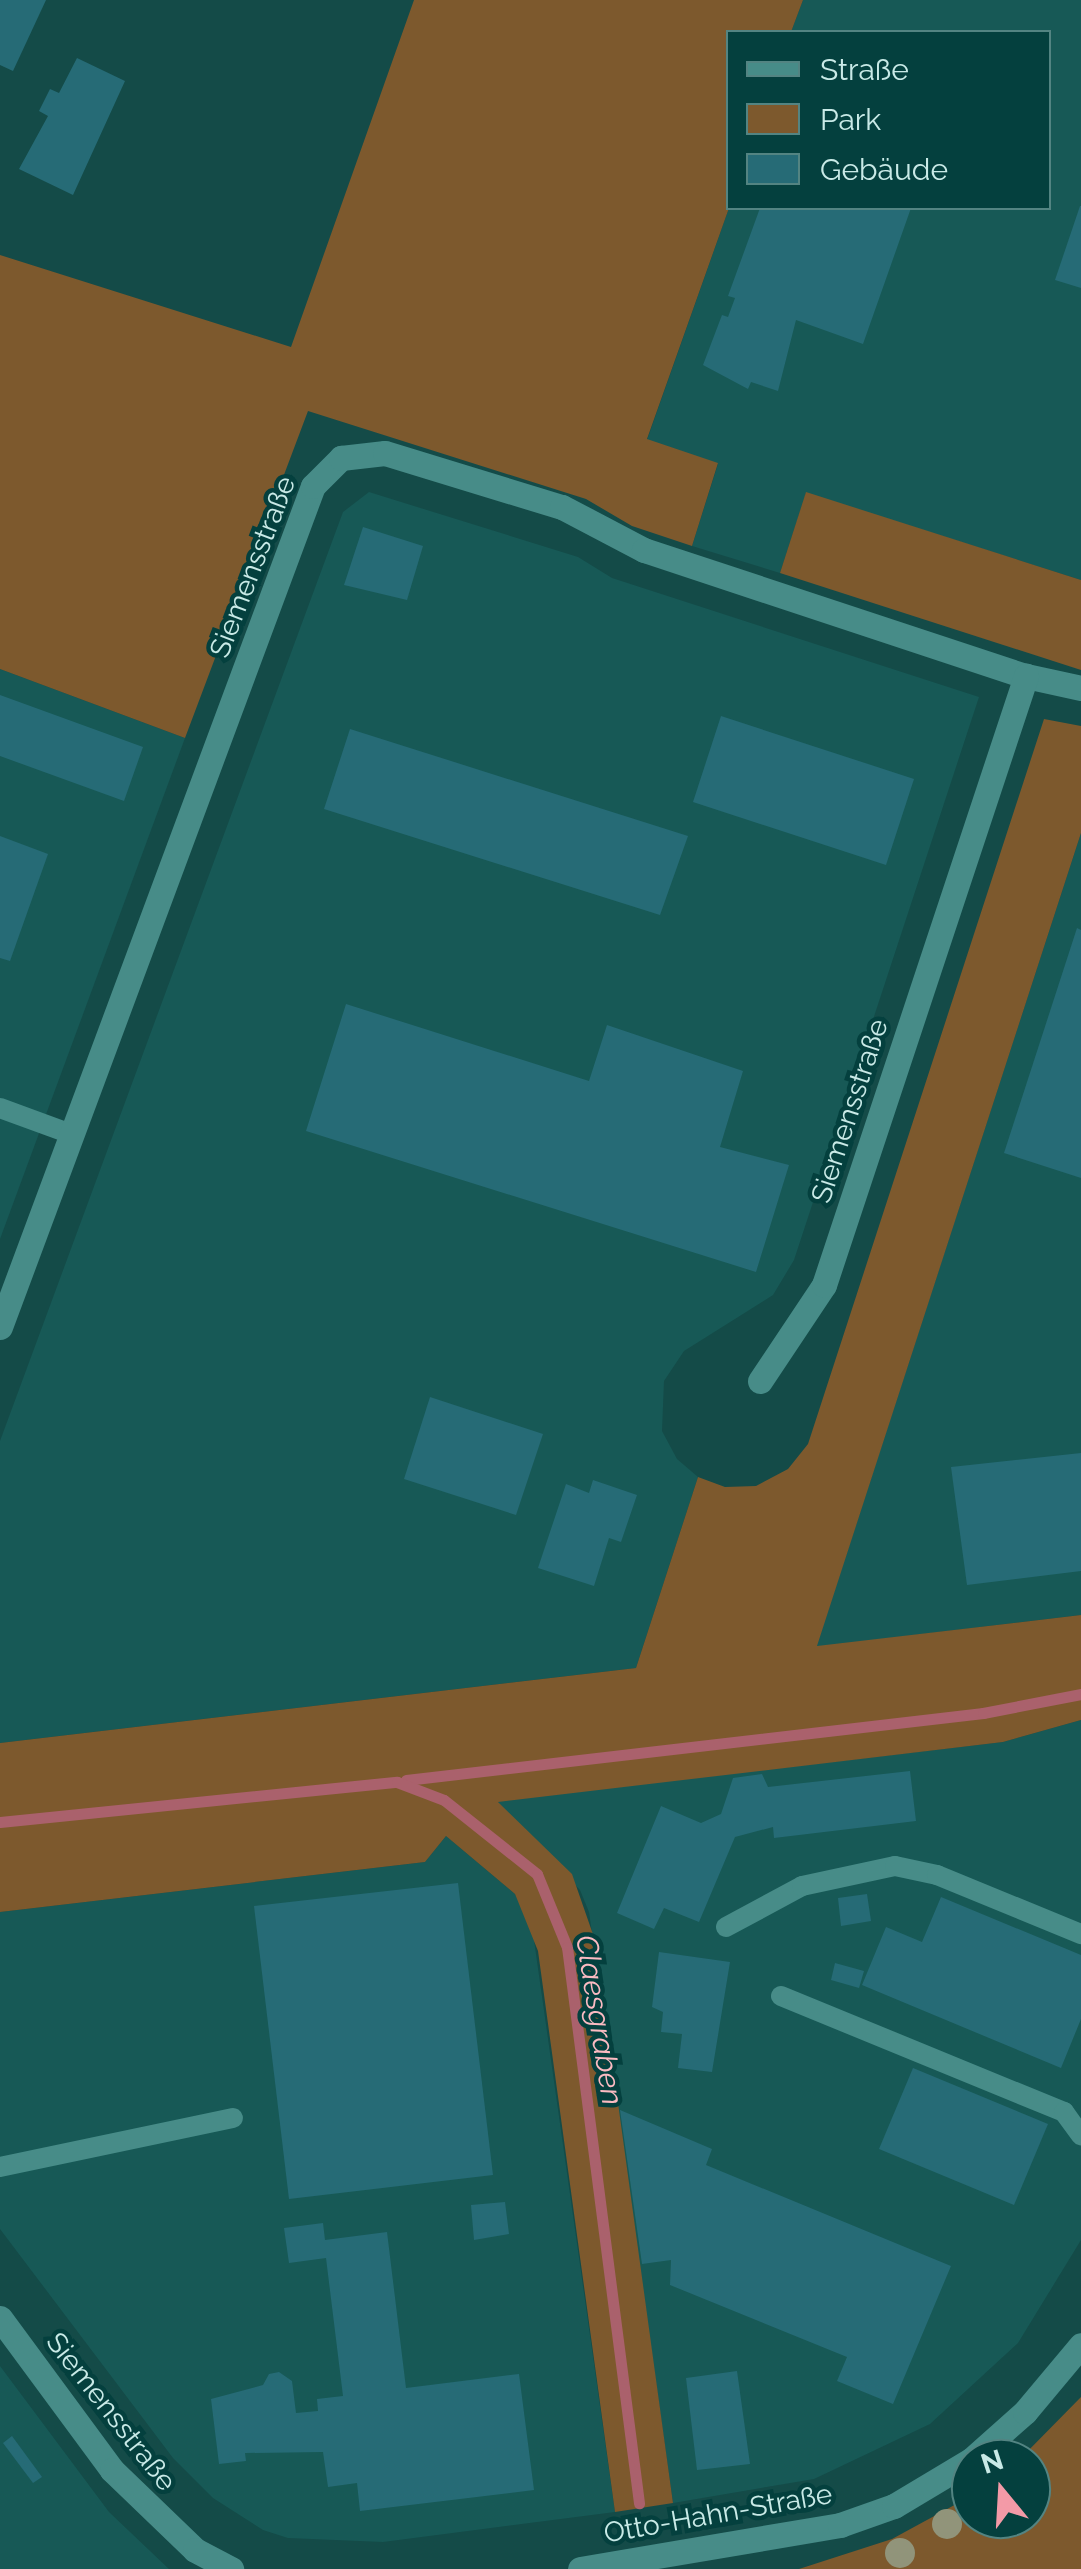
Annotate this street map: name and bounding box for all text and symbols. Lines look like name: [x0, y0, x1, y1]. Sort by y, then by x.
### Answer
legend: [726, 30, 1051, 210]
text: Straße: [820, 52, 909, 87]
text: Park: [820, 102, 881, 137]
text: Gebäude: [820, 152, 948, 187]
street label: Siemensstraße: [203, 472, 303, 662]
street label: Siemensstraße: [804, 1015, 896, 1207]
water label: Claesgraben: [568, 1932, 630, 2108]
street label: Siemensstraße: [39, 2326, 183, 2498]
north arrow: [951, 2439, 1051, 2539]
text: N: [977, 2443, 1007, 2481]
street label: Otto-Hahn-Straße: [601, 2477, 835, 2551]

